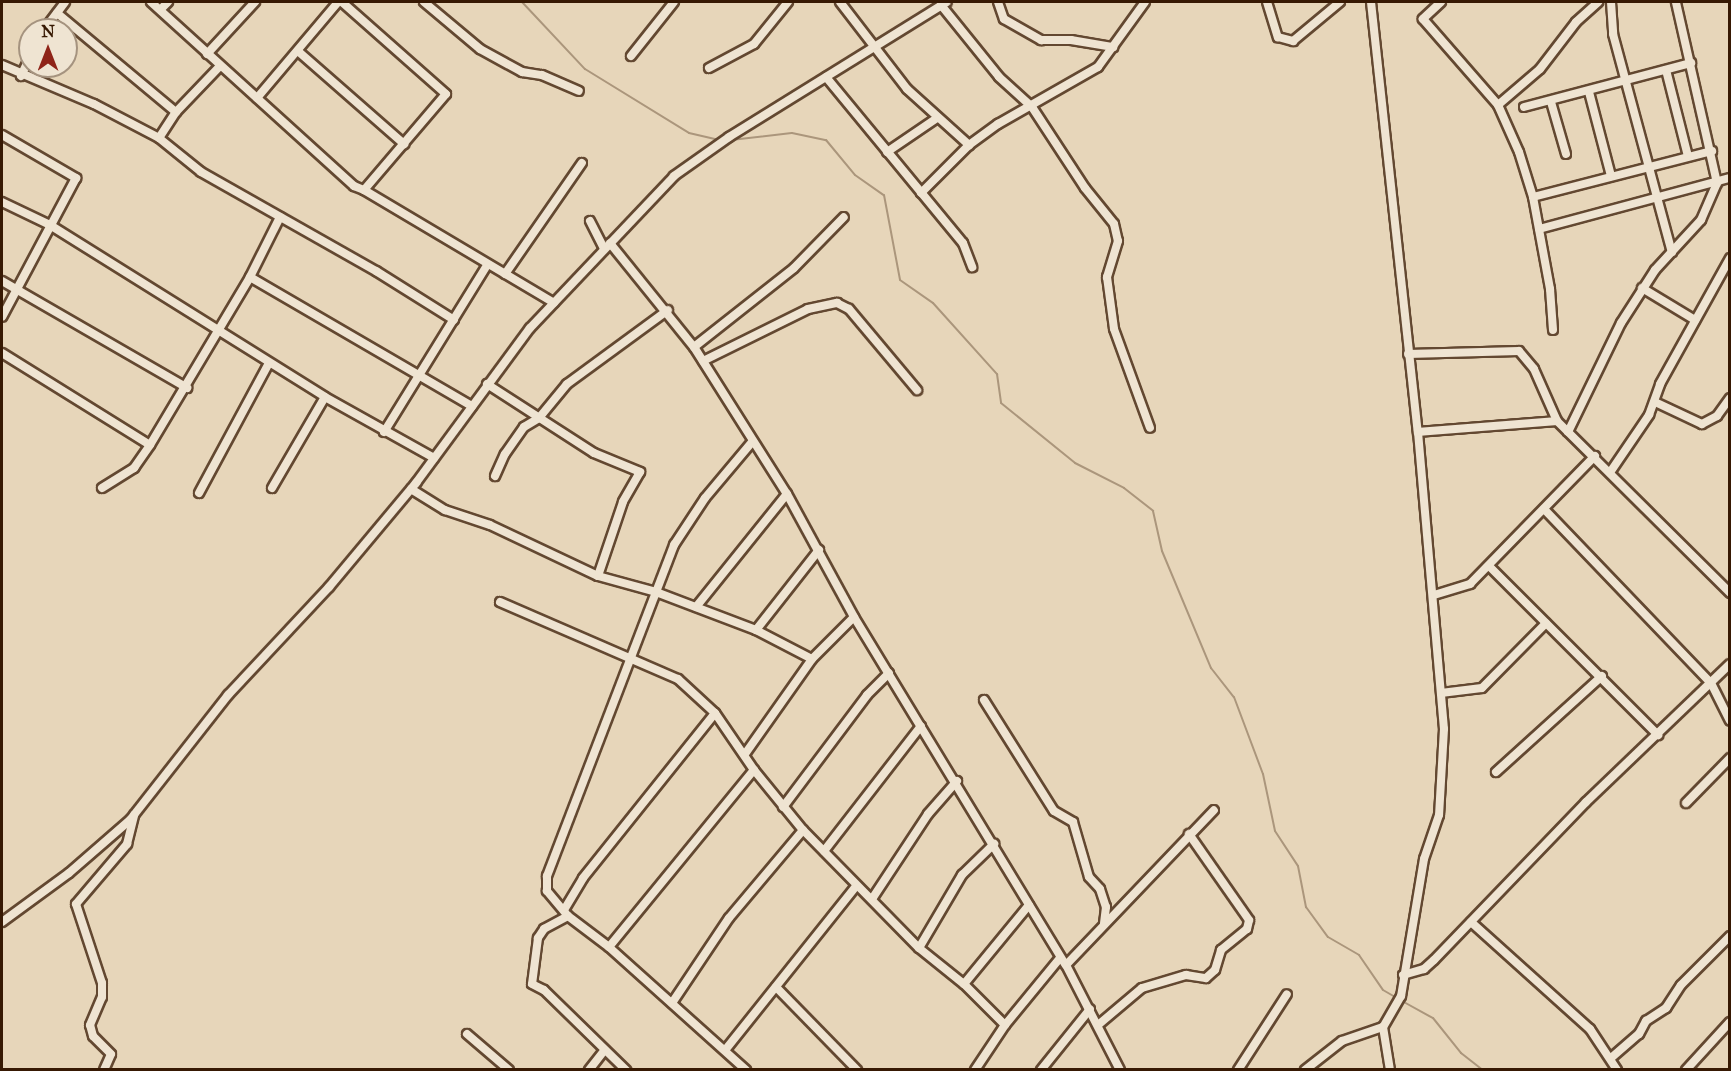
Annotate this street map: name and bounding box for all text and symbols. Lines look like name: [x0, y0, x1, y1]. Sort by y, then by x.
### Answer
north arrow: [18, 18, 78, 78]
text: N: [41, 22, 55, 41]

